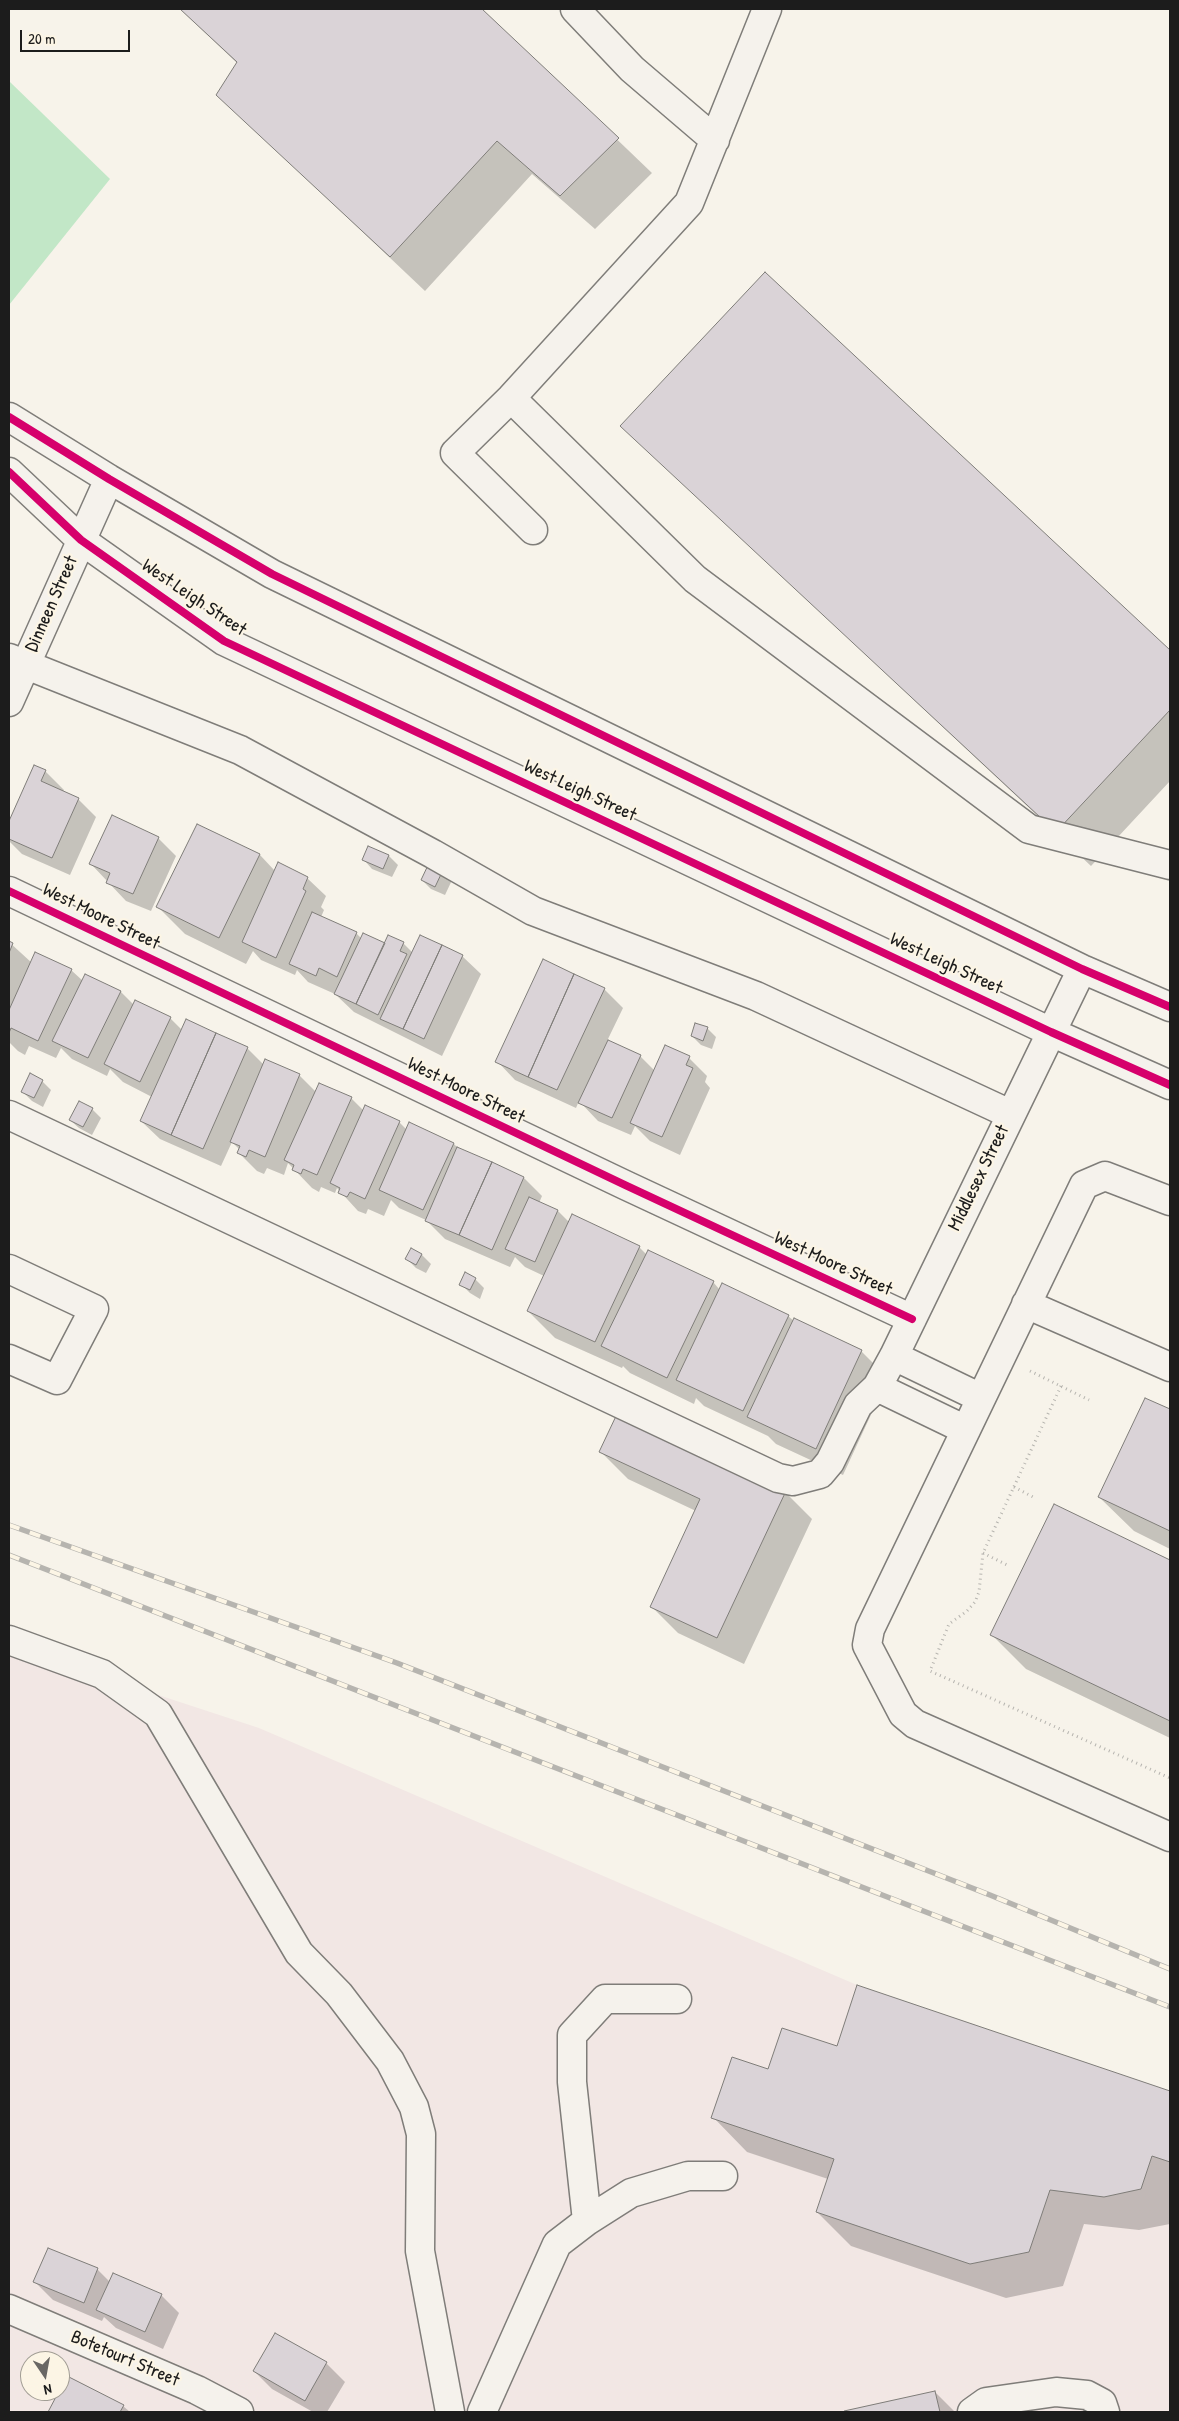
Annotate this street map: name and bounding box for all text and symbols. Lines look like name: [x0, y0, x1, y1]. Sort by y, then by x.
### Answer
scale bar: [22, 20, 132, 52]
text: 20 m: [28, 28, 55, 49]
street label: Dinneen Street: [21, 552, 83, 656]
street label: West Leigh Street: [137, 555, 251, 641]
street label: West Leigh Street: [520, 755, 640, 827]
street label: West Moore Street: [39, 879, 163, 955]
street label: West Leigh Street: [886, 928, 1006, 1000]
street label: West Moore Street: [404, 1053, 528, 1129]
street label: Middlesex Street: [944, 1121, 1014, 1235]
street label: West Moore Street: [770, 1227, 896, 1301]
street label: Botetourt Street: [67, 2326, 183, 2392]
north arrow: [20, 2351, 70, 2401]
text: N: [42, 2380, 54, 2400]

